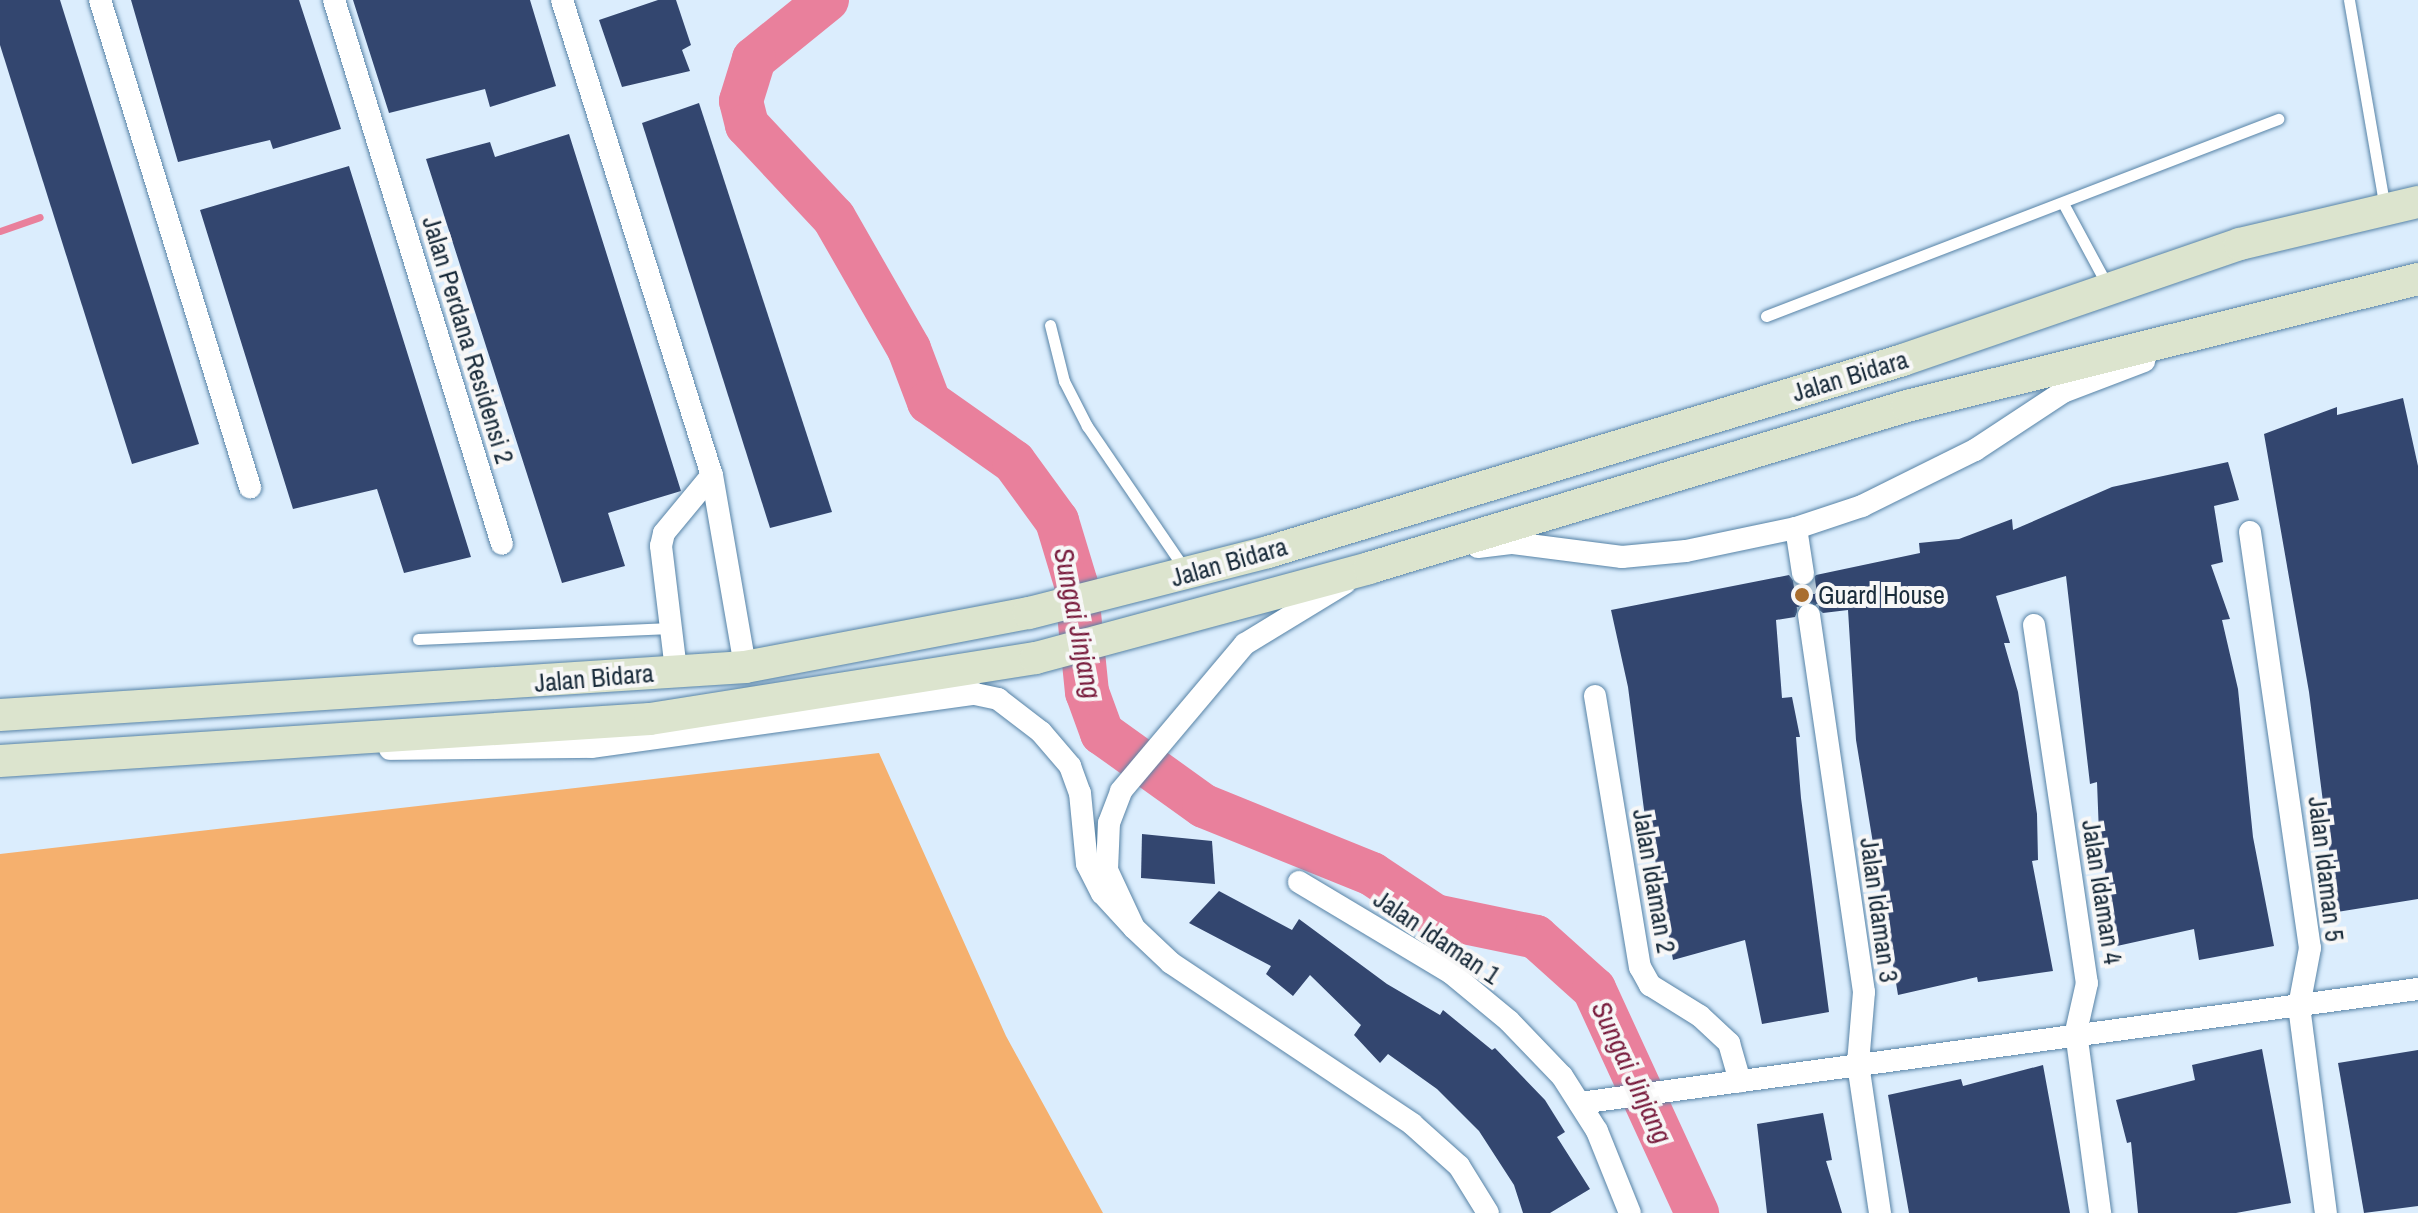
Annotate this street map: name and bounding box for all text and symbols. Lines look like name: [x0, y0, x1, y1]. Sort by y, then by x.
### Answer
street label: Jalan Perdana Residensi 2: [415, 212, 521, 468]
street label: Jalan Bidara: [1788, 344, 1912, 408]
street label: Jalan Bidara: [1167, 531, 1291, 593]
water label: Sungai Jinjang: [1047, 545, 1109, 701]
place label: Guard House: [1818, 579, 1945, 611]
marker: Guard House: [1793, 586, 1811, 604]
street label: Jalan Bidara: [533, 657, 655, 699]
street label: Jalan Idaman 5: [2302, 795, 2350, 943]
street label: Jalan Idaman 2: [1626, 807, 1682, 955]
street label: Jalan Idaman 4: [2075, 818, 2129, 966]
street label: Jalan Idaman 3: [1853, 836, 1905, 984]
street label: Jalan Idaman 1: [1368, 883, 1506, 991]
water label: Sungai Jinjang: [1584, 995, 1680, 1149]

